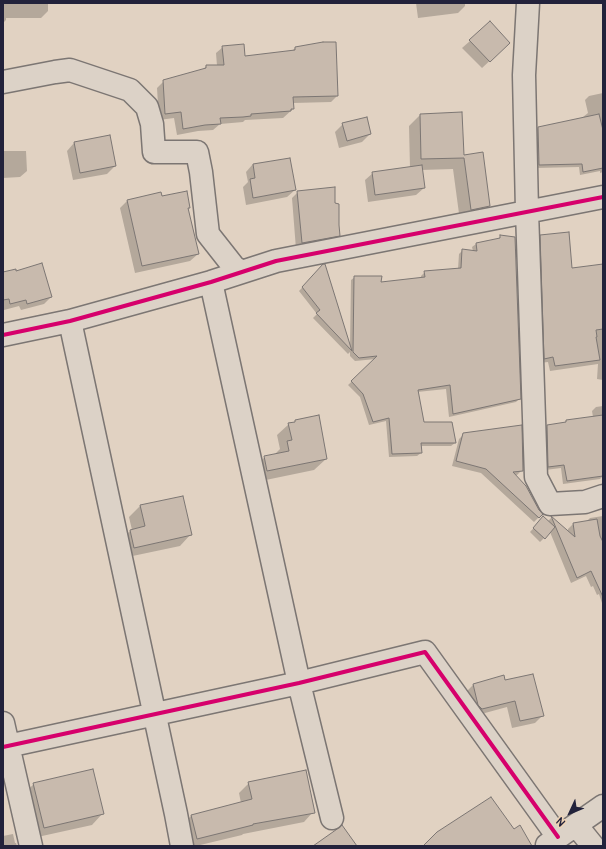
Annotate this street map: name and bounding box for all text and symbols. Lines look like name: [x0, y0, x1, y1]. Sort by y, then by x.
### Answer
north arrow: [550, 793, 590, 833]
text: N: [554, 814, 568, 829]

